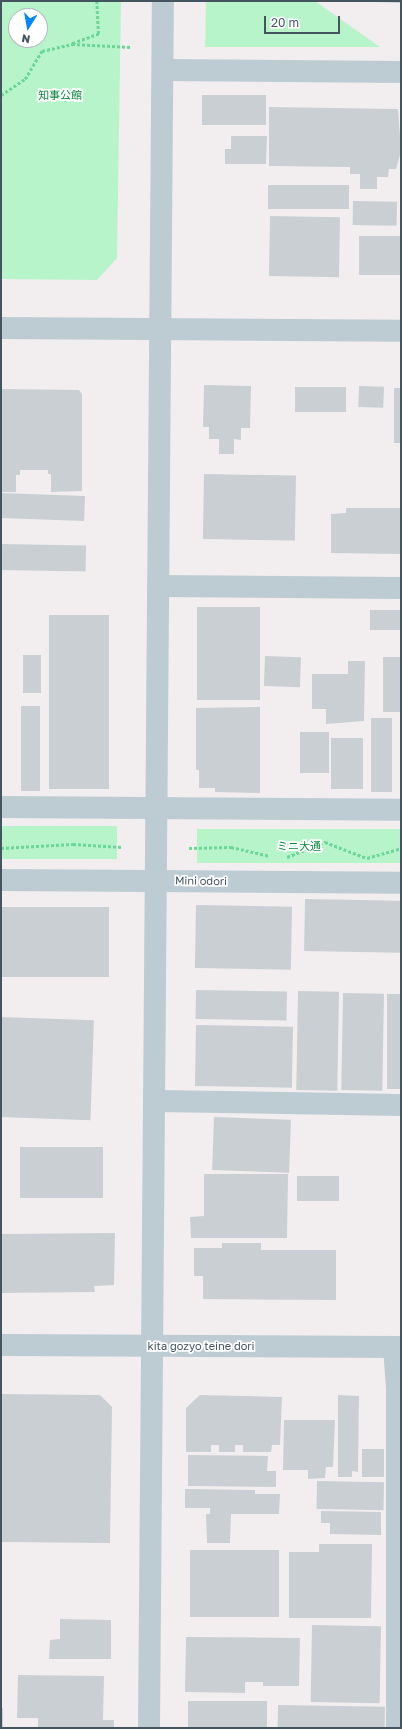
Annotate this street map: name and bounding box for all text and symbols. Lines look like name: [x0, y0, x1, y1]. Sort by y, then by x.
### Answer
north arrow: [8, 8, 48, 48]
scale bar: [266, 8, 342, 34]
text: 20 m: [271, 15, 299, 30]
text: N: [20, 32, 31, 46]
park label: 知事公館: [38, 88, 82, 102]
park label: ミニ大通: [277, 839, 321, 853]
street label: Mini odori: [175, 874, 227, 888]
street label: kita gozyo teine dori: [147, 1339, 255, 1353]

